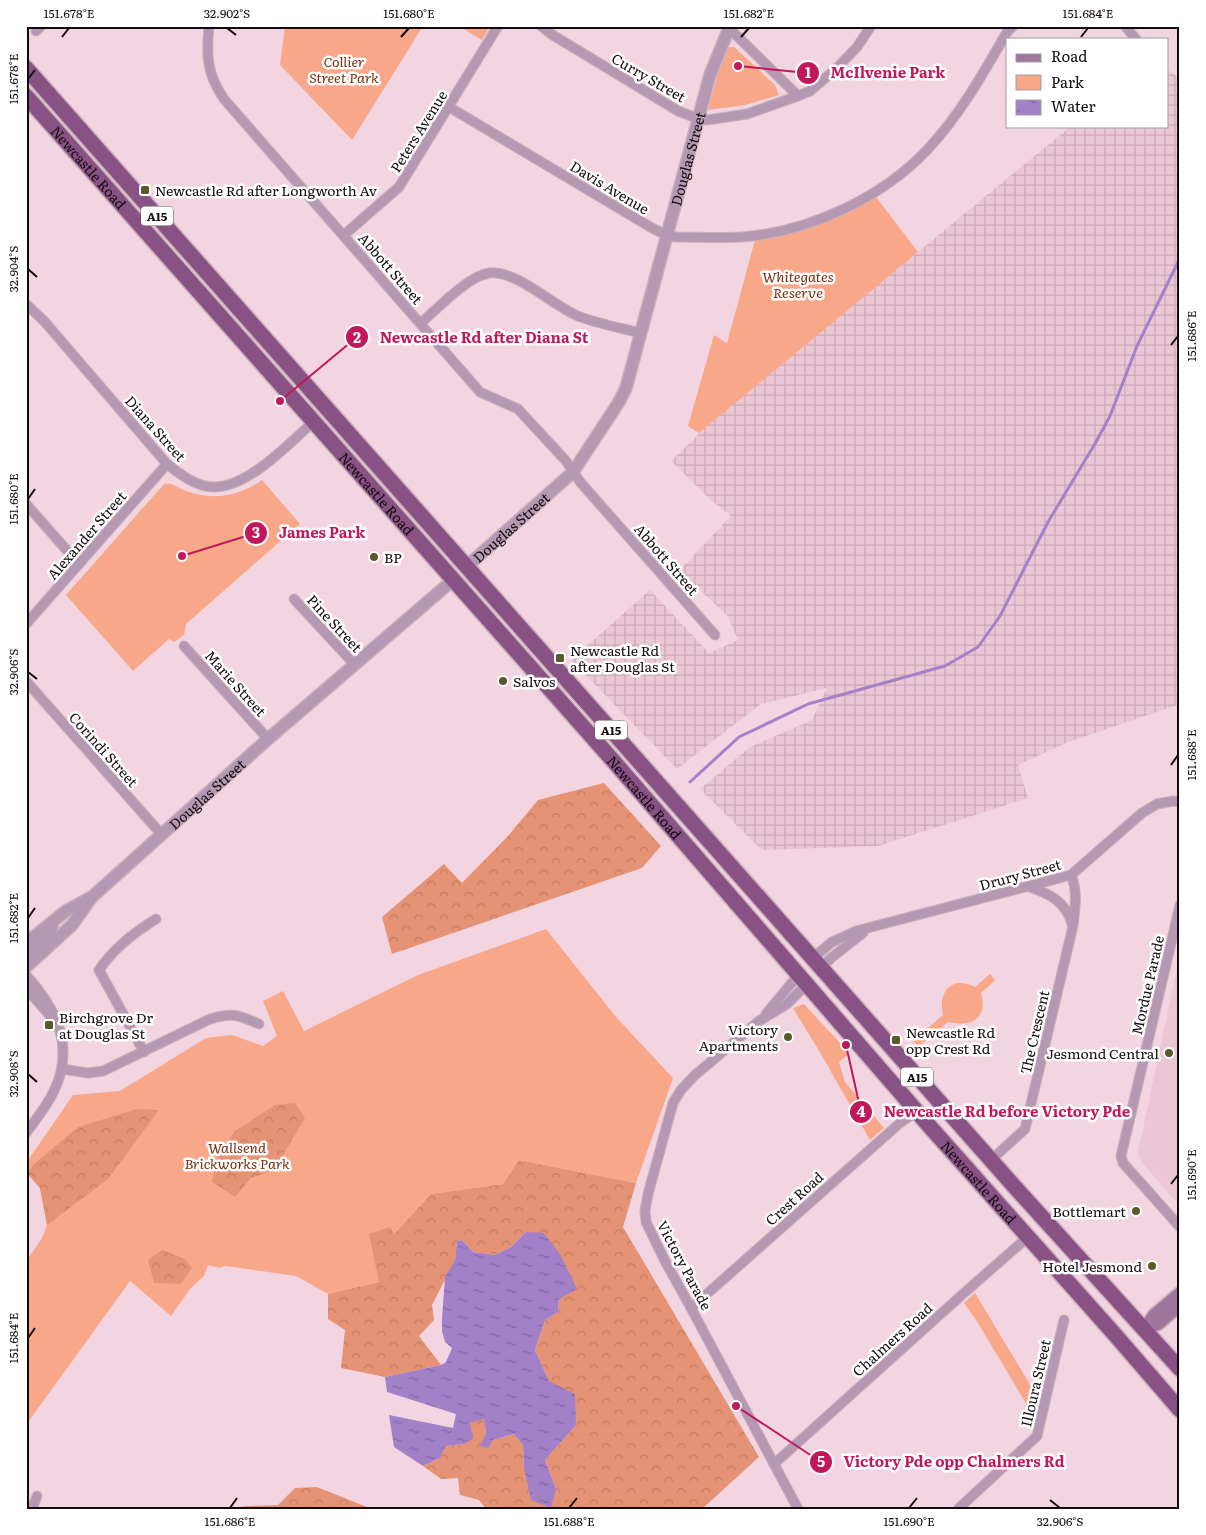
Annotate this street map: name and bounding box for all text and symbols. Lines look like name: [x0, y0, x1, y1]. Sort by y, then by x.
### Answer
text: 151.678°E: [44, 4, 95, 22]
text: 32.902°S: [204, 4, 250, 22]
text: 151.680°E: [383, 4, 435, 22]
text: 151.682°E: [724, 4, 775, 22]
text: 151.684°E: [1063, 4, 1114, 22]
legend: [1006, 38, 1168, 128]
text: Road: [1051, 44, 1087, 67]
street label: Curry Street: [608, 48, 690, 106]
park label: Collier Street Park: [309, 51, 379, 87]
text: 151.678°E: [4, 53, 22, 104]
callout: McIlvenie Park: [796, 58, 956, 88]
text: 1: [805, 60, 811, 83]
text: McIlvenie Park: [831, 60, 946, 83]
text: Park: [1051, 70, 1085, 93]
street label: Peters Avenue: [385, 86, 451, 176]
text: Water: [1051, 94, 1096, 117]
street label: Douglas Street: [665, 109, 710, 208]
street label: Newcastle Road: [47, 121, 131, 213]
street label: Davis Avenue: [567, 156, 653, 218]
place label: Newcastle Rd after Longworth Av: [155, 180, 378, 200]
marker: Newcastle Rd after Longworth Av: [139, 184, 151, 196]
road number: A15: [141, 207, 173, 226]
street label: Abbott Street: [354, 228, 428, 308]
text: 32.904°S: [4, 246, 22, 292]
park label: Whitegates Reserve: [762, 266, 834, 302]
text: 151.686°E: [1182, 310, 1200, 361]
callout: Newcastle Rd after Diana St: [344, 322, 598, 352]
text: 2: [353, 325, 361, 348]
text: Newcastle Rd after Diana St: [380, 325, 589, 348]
street label: Diana Street: [121, 391, 191, 466]
street label: Newcastle Road: [335, 447, 419, 539]
text: 151.680°E: [4, 473, 22, 525]
street label: Alexander Street: [42, 486, 130, 584]
street label: Douglas Street: [468, 487, 554, 567]
callout: James Park: [243, 518, 375, 548]
street label: Abbott Street: [630, 519, 704, 599]
text: 3: [252, 520, 260, 543]
text: James Park: [279, 520, 366, 543]
place label: BP: [384, 547, 402, 567]
marker: BP: [368, 551, 380, 563]
street label: Pine Street: [303, 590, 367, 657]
place label: Newcastle Rd after Douglas St: [570, 640, 675, 676]
street label: Marie Street: [201, 646, 271, 721]
text: 32.906°S: [4, 648, 22, 696]
marker: Newcastle Rd after Douglas St: [554, 652, 566, 664]
place label: Salvos: [513, 671, 555, 691]
marker: Salvos: [497, 675, 509, 687]
street label: Corindi Street: [65, 707, 143, 791]
road number: A15: [595, 720, 627, 740]
text: 151.688°E: [1182, 729, 1200, 781]
street label: Newcastle Road: [603, 751, 687, 844]
street label: Douglas Street: [164, 754, 250, 834]
street label: Drury Street: [977, 853, 1063, 894]
text: 151.682°E: [4, 892, 22, 943]
street label: Mordue Parade: [1126, 933, 1168, 1037]
street label: The Crescent: [1015, 988, 1053, 1076]
place label: Birchgrove Dr at Douglas St: [59, 1007, 154, 1043]
marker: Birchgrove Dr at Douglas St: [43, 1019, 55, 1031]
place label: Victory Apartments: [699, 1019, 779, 1055]
place label: Newcastle Rd opp Crest Rd: [906, 1022, 996, 1058]
marker: Victory Apartments: [782, 1031, 794, 1043]
marker: Newcastle Rd opp Crest Rd: [890, 1034, 902, 1046]
place label: Jesmond Central: [1046, 1043, 1159, 1063]
marker: Jesmond Central: [1163, 1047, 1175, 1059]
text: 32.908°S: [4, 1050, 22, 1098]
road number: A15: [901, 1068, 933, 1086]
callout: Newcastle Rd before Victory Pde: [849, 1097, 1140, 1127]
text: 4: [856, 1099, 866, 1122]
text: Newcastle Rd before Victory Pde: [884, 1099, 1131, 1122]
street label: Newcastle Road: [937, 1136, 1022, 1228]
park label: Wallsend Brickworks Park: [184, 1137, 290, 1173]
text: 151.690°E: [1182, 1149, 1200, 1201]
street label: Crest Road: [761, 1166, 828, 1229]
place label: Bottlemart: [1053, 1201, 1126, 1221]
marker: Bottlemart: [1130, 1205, 1142, 1217]
street label: Victory Parade: [653, 1217, 717, 1313]
place label: Hotel Jesmond: [1042, 1256, 1142, 1276]
marker: Hotel Jesmond: [1146, 1260, 1158, 1272]
street label: Chalmers Road: [848, 1297, 937, 1380]
text: 151.684°E: [4, 1312, 22, 1363]
street label: Illoura Street: [1015, 1337, 1055, 1429]
callout: Victory Pde opp Chalmers Rd: [809, 1447, 1075, 1477]
text: 5: [817, 1449, 825, 1472]
text: Victory Pde opp Chalmers Rd: [843, 1449, 1065, 1472]
text: 151.686°E: [205, 1512, 256, 1530]
text: 151.688°E: [543, 1512, 595, 1530]
text: 151.690°E: [883, 1512, 935, 1530]
text: 32.906°S: [1036, 1512, 1084, 1530]

